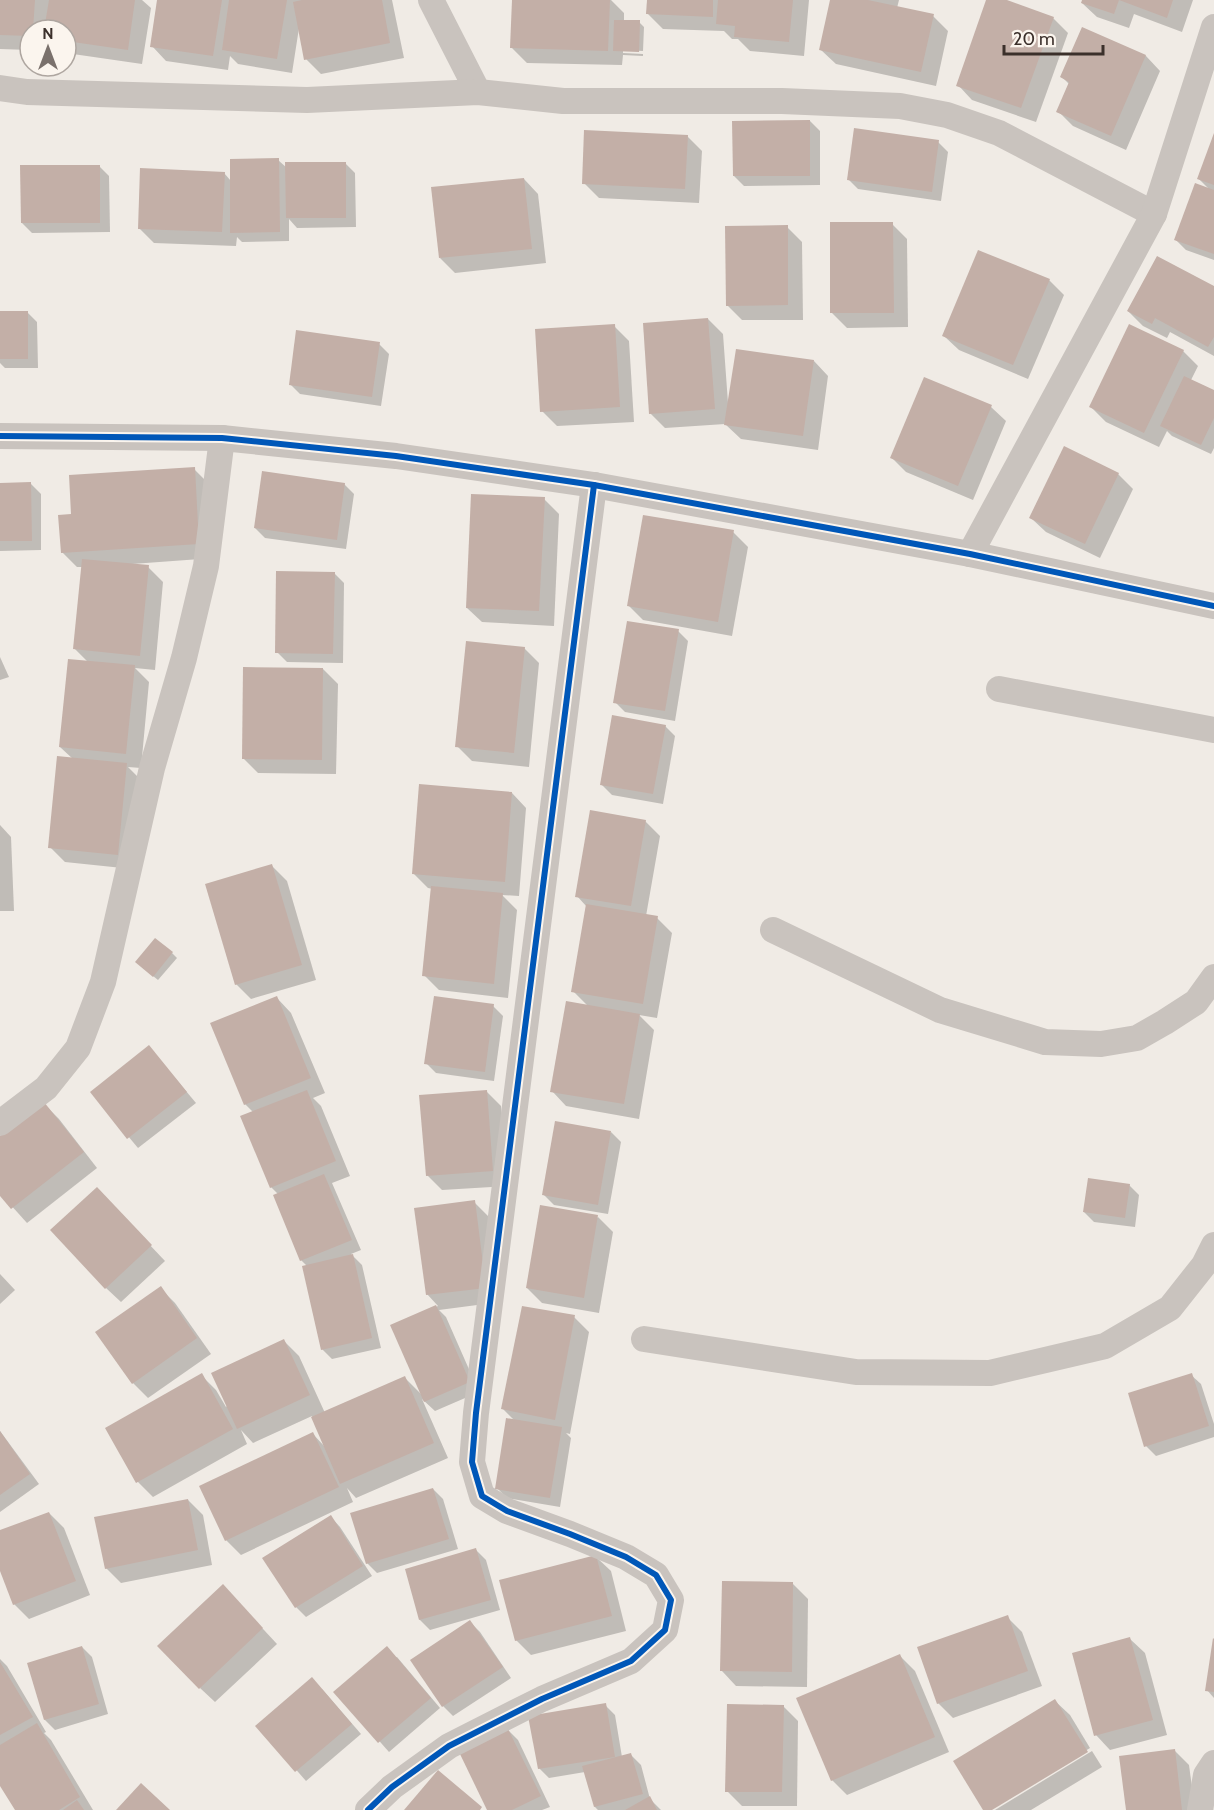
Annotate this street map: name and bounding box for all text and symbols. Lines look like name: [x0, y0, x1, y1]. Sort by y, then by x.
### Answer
north arrow: [18, 18, 78, 78]
scale bar: [1004, 18, 1103, 56]
text: N: [42, 24, 54, 43]
text: 20 m: [1013, 28, 1055, 50]

